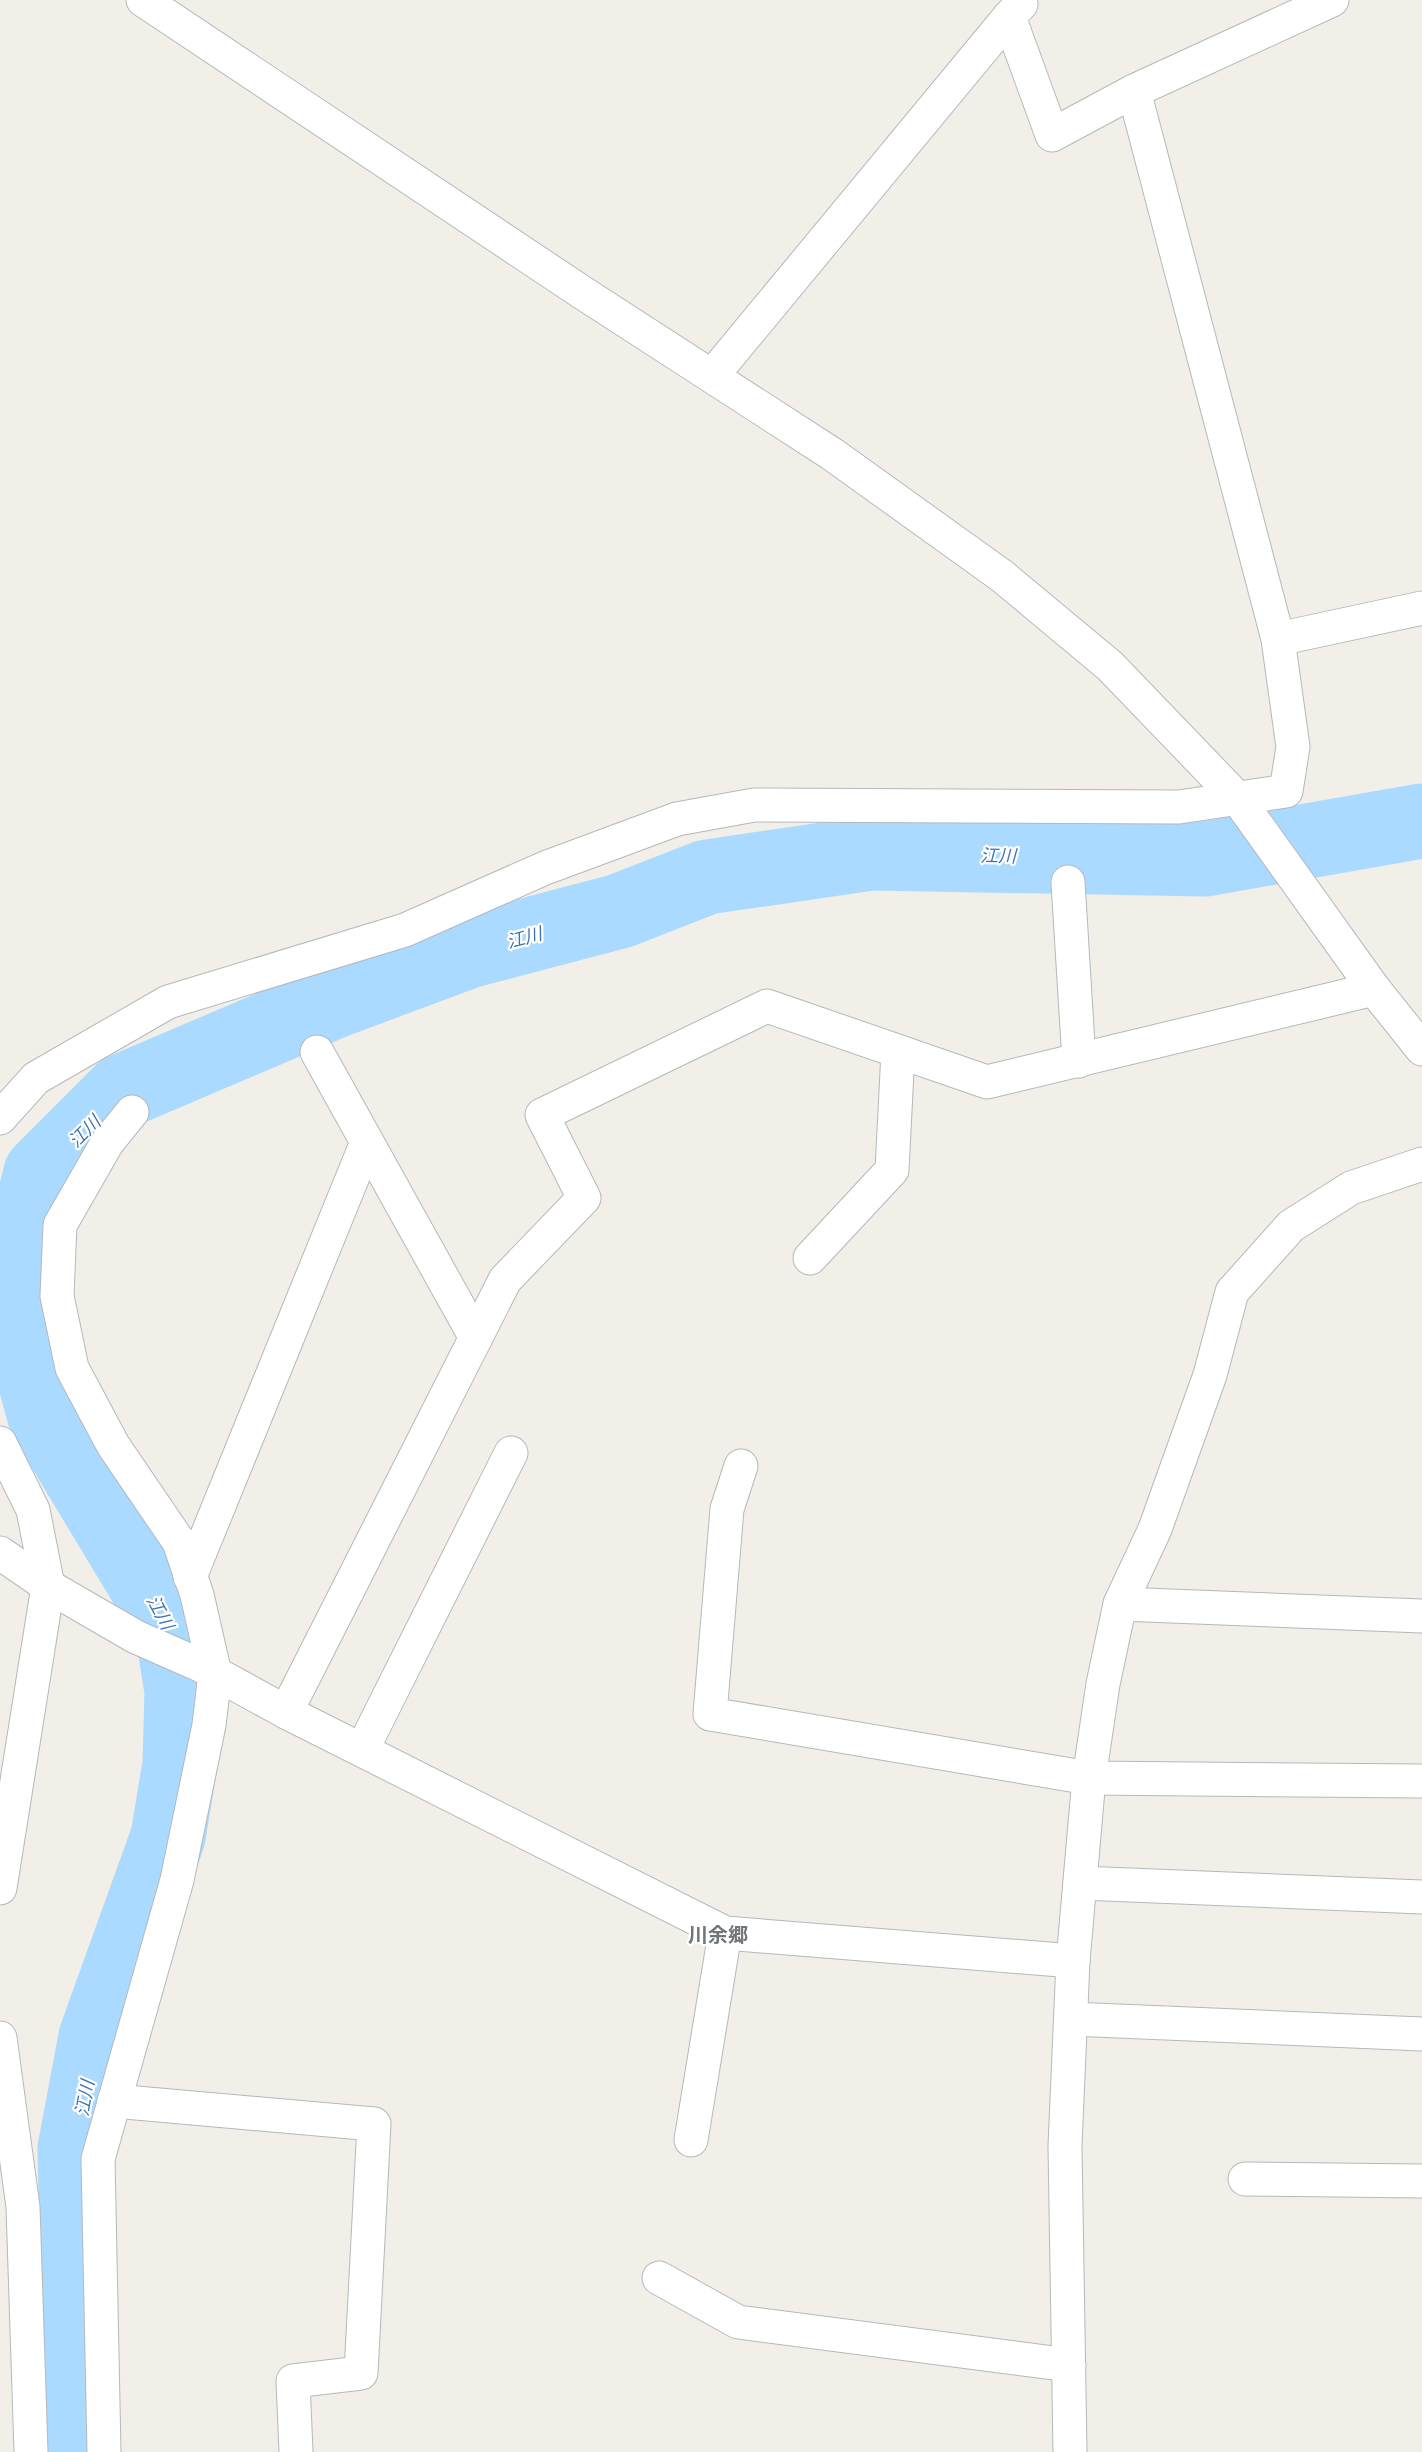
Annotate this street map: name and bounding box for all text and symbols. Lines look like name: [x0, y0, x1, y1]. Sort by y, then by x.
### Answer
water label: 江川: [980, 844, 1018, 866]
water label: 江川: [504, 921, 546, 952]
water label: 江川: [63, 1109, 106, 1152]
water label: 江川: [143, 1591, 180, 1635]
district label: 川余郷: [688, 1922, 748, 1946]
water label: 江川: [70, 2076, 98, 2118]

